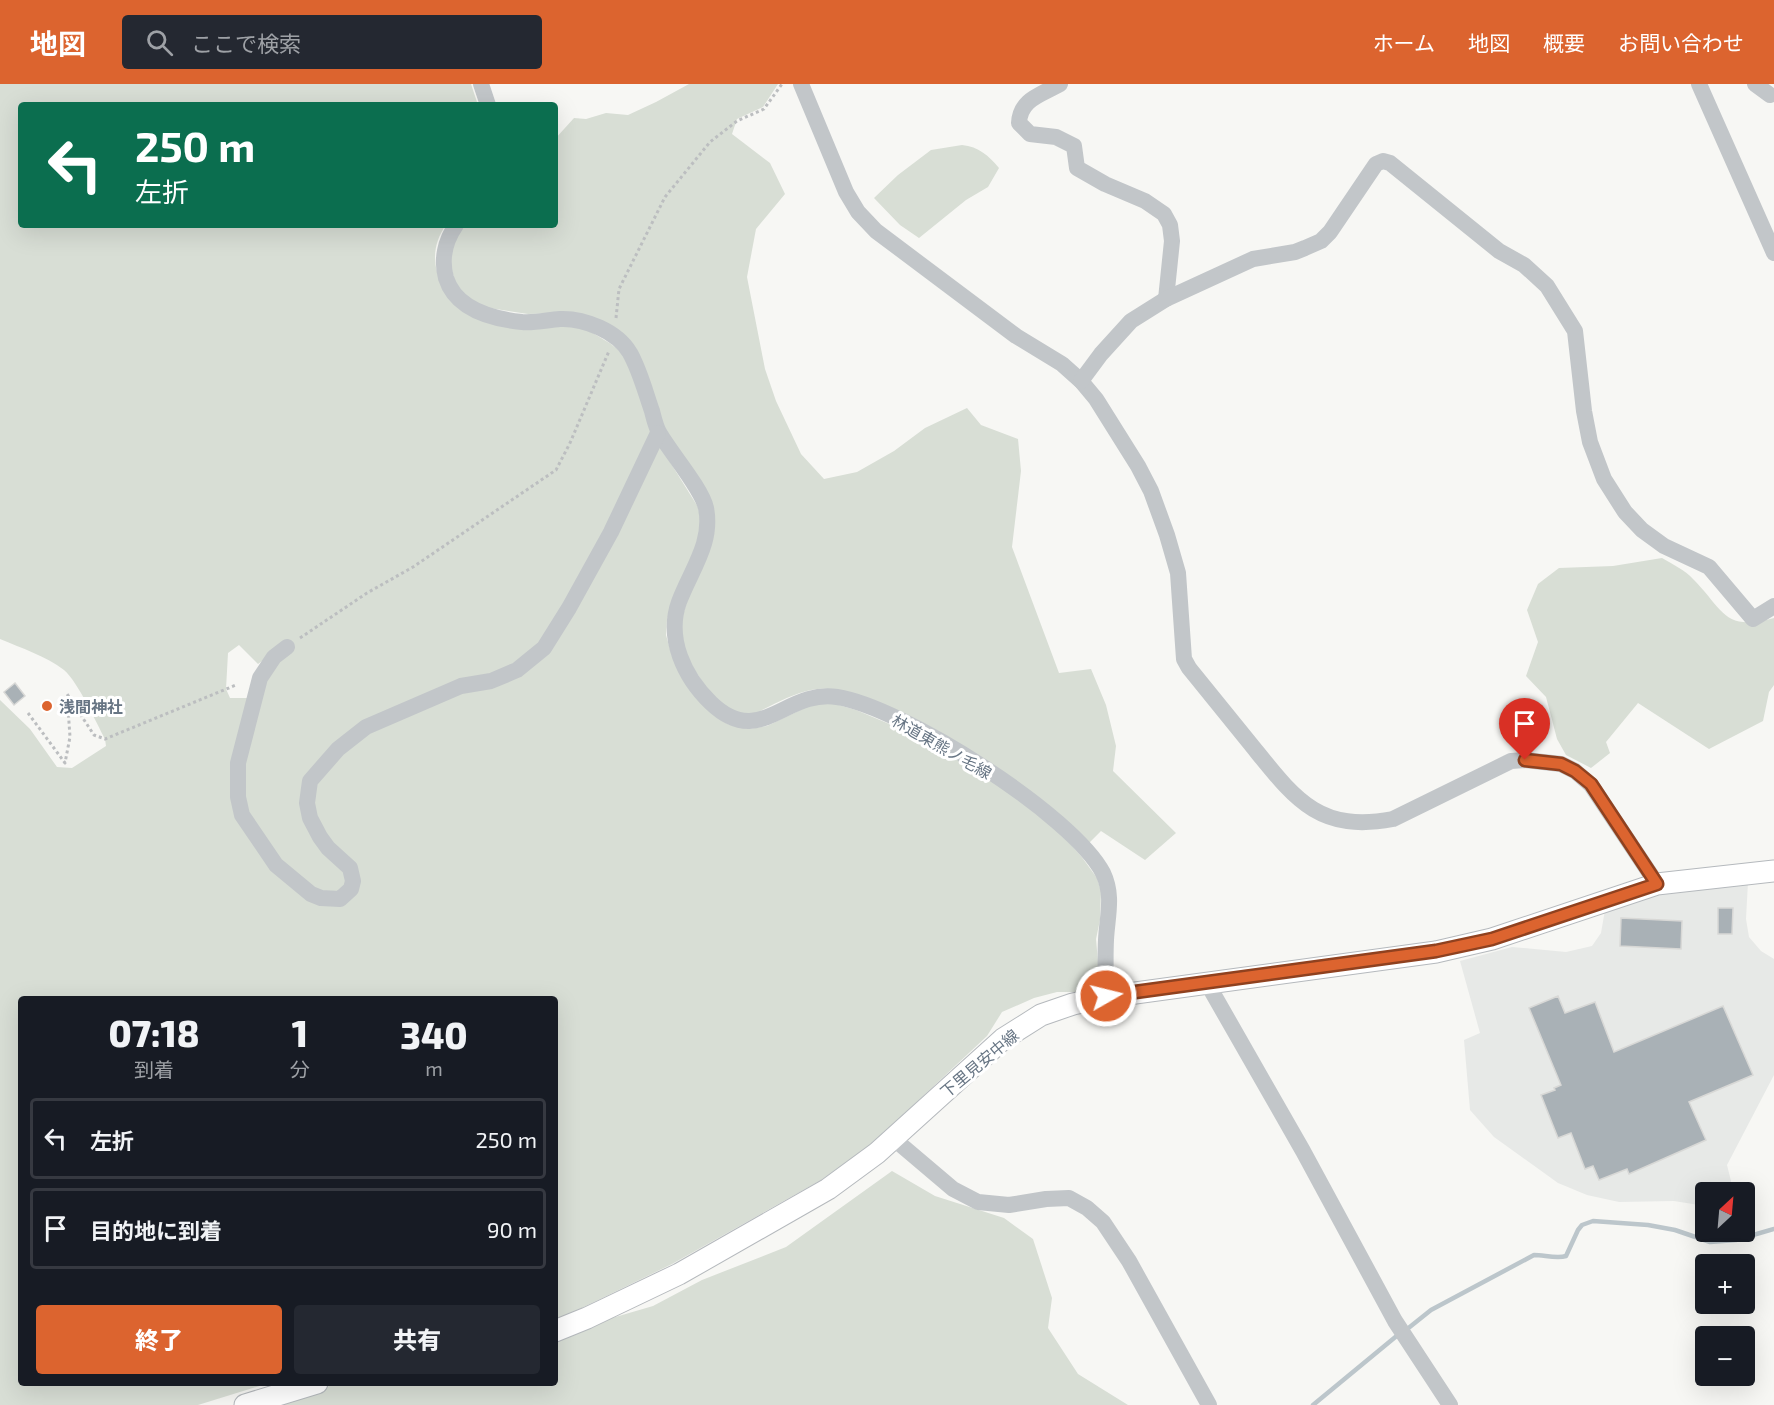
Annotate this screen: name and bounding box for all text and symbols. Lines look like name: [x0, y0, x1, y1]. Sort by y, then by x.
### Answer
search box: [122, 15, 542, 69]
text: 地図: [30, 26, 86, 60]
icon: search: [143, 26, 176, 59]
text: ここで検索: [191, 30, 301, 56]
text: ホーム: [1373, 30, 1435, 55]
text: 地図: [1468, 30, 1510, 55]
text: 概要: [1543, 30, 1585, 55]
text: お問い合わせ: [1618, 30, 1744, 55]
text: 250 m: [135, 120, 255, 170]
icon: left: [36, 126, 114, 204]
text: 左折: [135, 175, 189, 207]
place label: 浅間神社: [59, 697, 123, 716]
pin: [1499, 698, 1550, 760]
marker: 浅間神社: [40, 699, 54, 713]
icon: arrive: [1508, 707, 1541, 740]
street label: 林道東熊ノ毛線: [889, 710, 995, 782]
position arrow: [1074, 964, 1138, 1028]
text: 07:18: [108, 1011, 200, 1054]
text: 1: [292, 1011, 308, 1054]
text: 340: [400, 1013, 468, 1056]
street label: 下里見安中線: [936, 1025, 1022, 1101]
text: m: [425, 1056, 443, 1080]
text: 到着: [134, 1057, 174, 1081]
text: 分: [290, 1057, 310, 1081]
icon: left: [39, 1122, 72, 1155]
text: 250 m: [475, 1126, 537, 1152]
text: 左折: [90, 1127, 134, 1153]
north arrow: [1695, 1182, 1755, 1242]
map controls: [1695, 1182, 1755, 1386]
icon: arrive: [39, 1212, 72, 1245]
text: 90 m: [487, 1216, 537, 1242]
text: 目的地に到着: [90, 1217, 222, 1243]
button: +: [1695, 1254, 1755, 1314]
button: 終了: [36, 1305, 282, 1374]
button: 共有: [294, 1305, 540, 1374]
button: −: [1695, 1326, 1755, 1386]

